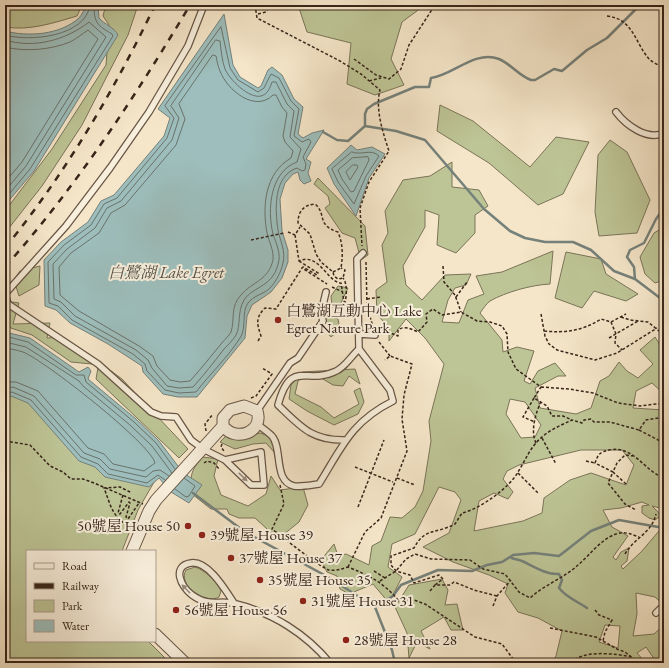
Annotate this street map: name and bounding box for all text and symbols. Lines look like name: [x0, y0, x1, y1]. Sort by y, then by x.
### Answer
water label: 白鷺湖 Lake Egret: [108, 262, 225, 283]
place label: 白鷺湖互動中心 Lake Egret Nature Park: [286, 301, 422, 337]
marker: 白鷺湖互動中心 Lake Egret Nature Park: [273, 315, 283, 325]
one-way arrow: [238, 473, 248, 482]
place label: 50號屋 House 50: [77, 516, 180, 535]
marker: 50號屋 House 50: [183, 521, 193, 531]
place label: 39號屋 House 39: [210, 525, 313, 544]
marker: 39號屋 House 39: [197, 530, 207, 540]
place label: 37號屋 House 37: [239, 548, 343, 567]
legend: [26, 550, 156, 642]
marker: 37號屋 House 37: [226, 553, 236, 563]
text: Road: [62, 558, 88, 574]
place label: 35號屋 House 35: [268, 570, 371, 589]
marker: 35號屋 House 35: [255, 575, 265, 585]
text: Railway: [62, 578, 100, 594]
one-way arrow: [181, 584, 191, 594]
place label: 31號屋 House 31: [311, 591, 414, 610]
marker: 31號屋 House 31: [298, 596, 308, 606]
text: Park: [62, 598, 83, 614]
place label: 56號屋 House 56: [184, 600, 287, 619]
marker: 56號屋 House 56: [171, 605, 181, 615]
text: Water: [62, 618, 89, 634]
place label: 28號屋 House 28: [354, 630, 457, 649]
marker: 28號屋 House 28: [341, 635, 351, 645]

